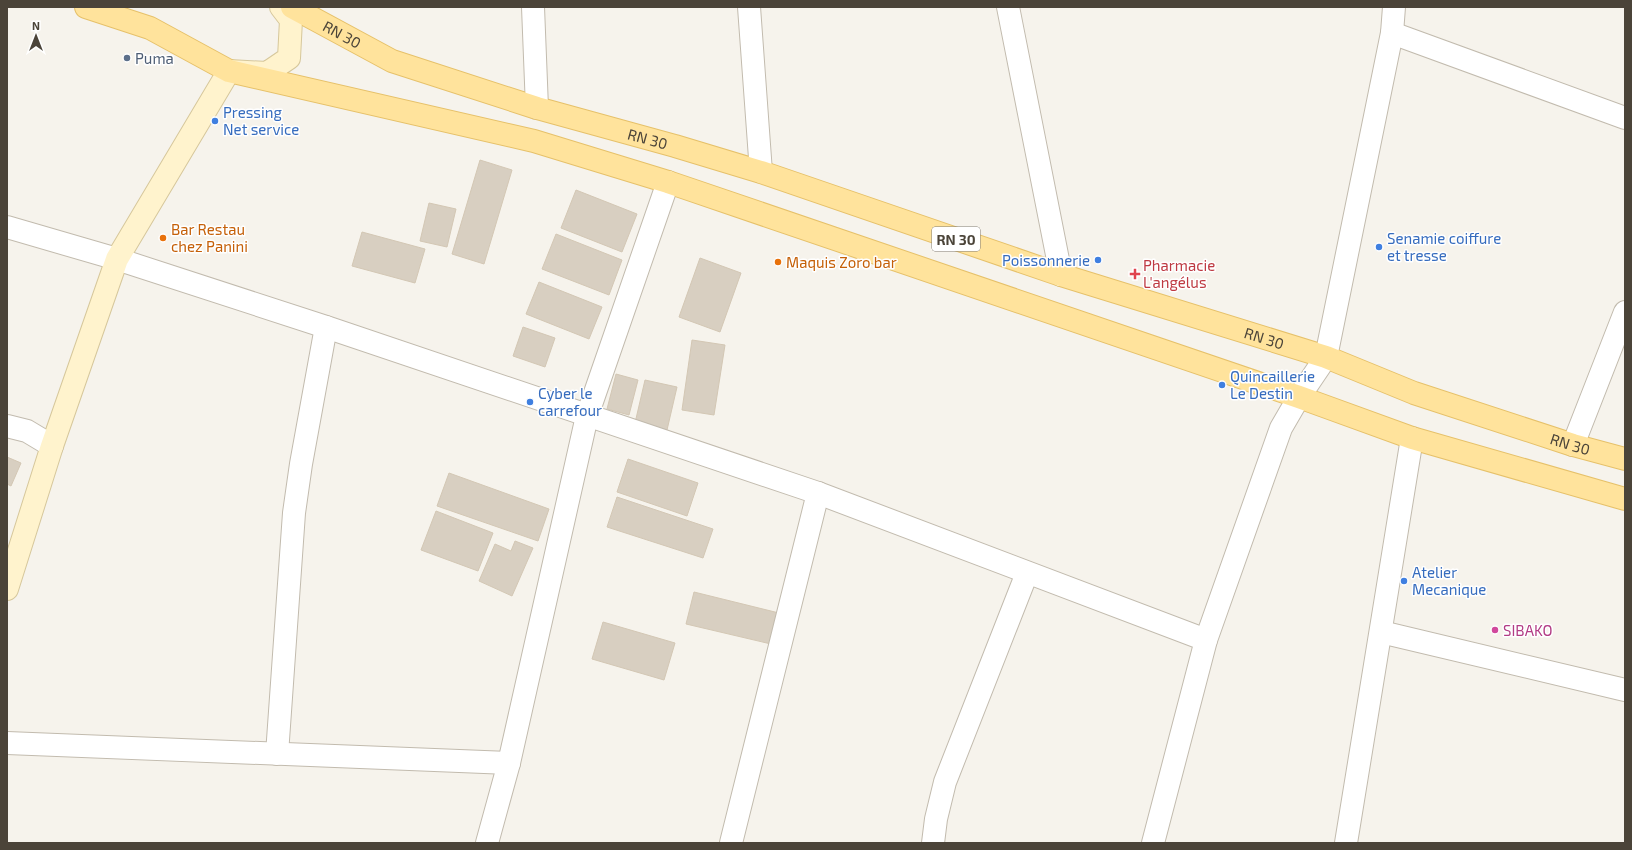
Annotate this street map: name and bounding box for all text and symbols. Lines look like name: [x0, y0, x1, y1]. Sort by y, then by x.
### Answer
north arrow: [16, 16, 56, 56]
street label: RN 30: [320, 17, 364, 52]
text: N: [32, 19, 40, 32]
place label: Puma: [135, 49, 174, 67]
marker: Puma: [122, 53, 132, 63]
place label: Pressing Net service: [223, 103, 299, 138]
marker: Pressing Net service: [210, 116, 220, 126]
street label: RN 30: [626, 124, 670, 153]
place label: Bar Restau chez Panini: [171, 220, 248, 255]
road number: RN 30: [932, 227, 980, 251]
place label: Senamie coiffure et tresse: [1387, 229, 1501, 264]
marker: Bar Restau chez Panini: [158, 233, 168, 243]
marker: Senamie coiffure et tresse: [1374, 242, 1384, 252]
place label: Poissonnerie: [1002, 251, 1090, 269]
place label: Maquis Zoro bar: [786, 253, 897, 271]
marker: Poissonnerie: [1093, 255, 1103, 265]
place label: Pharmacie L'angélus: [1143, 256, 1215, 291]
marker: Maquis Zoro bar: [773, 257, 783, 267]
marker: Pharmacie L'angélus: [1130, 269, 1140, 279]
street label: RN 30: [1242, 323, 1286, 352]
place label: Quincaillerie Le Destin: [1230, 367, 1315, 402]
marker: Quincaillerie Le Destin: [1217, 380, 1227, 390]
place label: Cyber le carrefour: [538, 384, 602, 419]
marker: Cyber le carrefour: [525, 397, 535, 407]
street label: RN 30: [1548, 429, 1592, 458]
place label: Atelier Mecanique: [1412, 563, 1486, 598]
marker: Atelier Mecanique: [1399, 576, 1409, 586]
place label: SIBAKO: [1503, 621, 1553, 639]
marker: SIBAKO: [1490, 625, 1500, 635]

